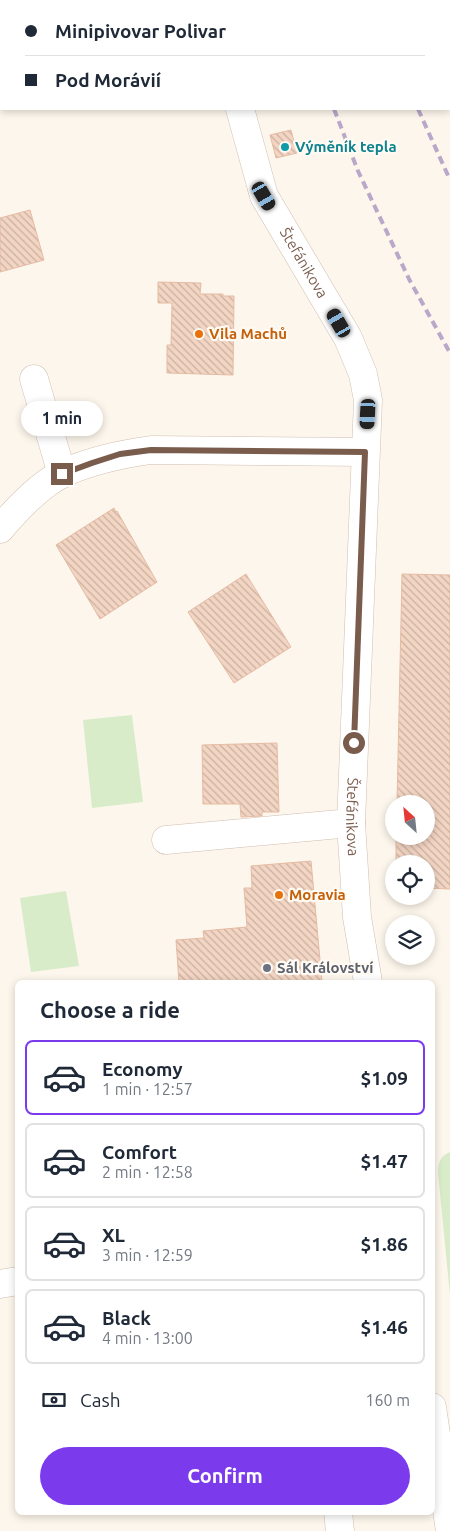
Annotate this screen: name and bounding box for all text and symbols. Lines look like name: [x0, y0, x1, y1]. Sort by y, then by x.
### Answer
text: Minipivovar Polivar: [55, 20, 226, 42]
text: Pod Morávií: [55, 69, 161, 91]
place label: Výměník tepla: [295, 138, 397, 155]
marker: Výměník tepla: [279, 141, 291, 153]
car: [250, 179, 277, 213]
street label: Štefánikova: [277, 224, 331, 301]
car: [325, 306, 352, 340]
place label: Vila Machů: [209, 325, 287, 342]
marker: Vila Machů: [193, 328, 205, 340]
car: [359, 399, 376, 429]
callout: 1 min: [21, 402, 103, 436]
text: 1 min: [42, 409, 82, 427]
route end: [51, 463, 73, 485]
route start: [343, 732, 365, 754]
street label: Štefánikova: [343, 777, 362, 857]
north arrow: [385, 795, 435, 845]
map controls: [385, 795, 435, 965]
button: locate: [385, 855, 435, 905]
place label: Moravia: [289, 886, 346, 903]
marker: Moravia: [273, 889, 285, 901]
button: layers: [385, 915, 435, 965]
place label: Sál Království: [277, 959, 373, 976]
marker: Sál Království: [261, 962, 273, 974]
text: Choose a ride: [40, 997, 180, 1022]
icon: car: [42, 1055, 87, 1100]
text: Economy: [102, 1058, 183, 1080]
text: $1.09: [360, 1067, 408, 1089]
text: 1 min · 12:57: [102, 1080, 193, 1098]
icon: car: [42, 1138, 87, 1183]
text: Comfort: [102, 1141, 177, 1163]
text: $1.47: [360, 1150, 408, 1172]
text: 2 min · 12:58: [102, 1163, 193, 1181]
icon: car: [42, 1221, 87, 1266]
text: XL: [102, 1224, 125, 1246]
text: $1.86: [360, 1233, 408, 1255]
text: 3 min · 12:59: [102, 1246, 193, 1264]
icon: car: [42, 1304, 87, 1349]
text: Black: [102, 1307, 151, 1329]
text: $1.46: [360, 1316, 408, 1338]
text: 4 min · 13:00: [102, 1329, 193, 1347]
icon: cash: [40, 1386, 68, 1414]
text: Cash: [80, 1389, 121, 1411]
text: 160 m: [365, 1391, 410, 1409]
button: Confirm: [40, 1447, 410, 1505]

